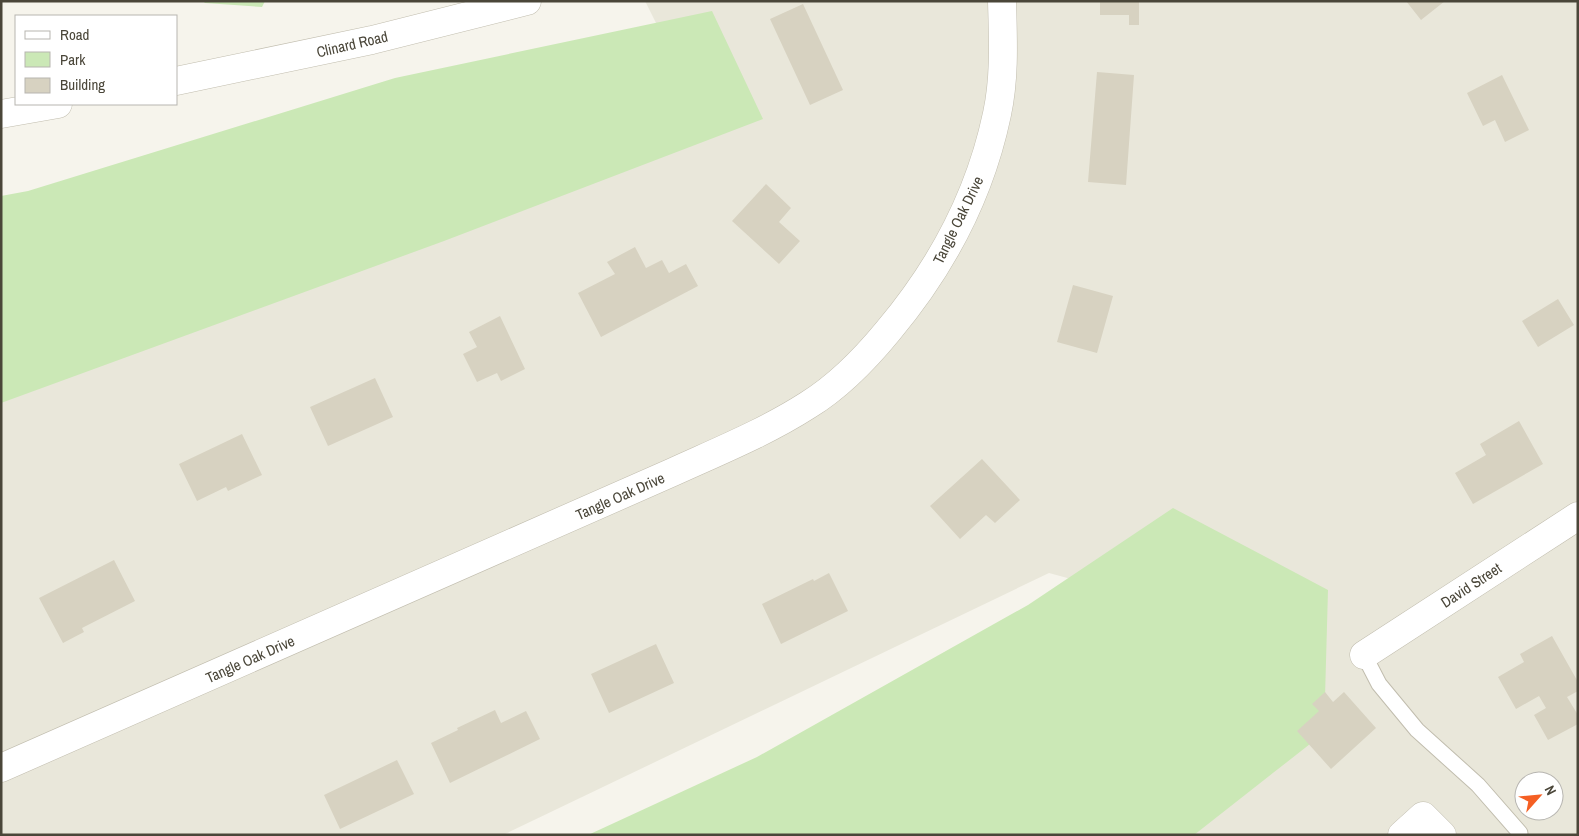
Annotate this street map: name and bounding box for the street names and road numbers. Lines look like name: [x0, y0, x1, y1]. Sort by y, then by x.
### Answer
street label: Clinard Road: [314, 26, 390, 62]
street label: Tangle Oak Drive: [928, 172, 988, 267]
street label: Tangle Oak Drive: [572, 467, 668, 525]
street label: David Street: [1437, 557, 1506, 612]
street label: Tangle Oak Drive: [202, 630, 298, 688]

